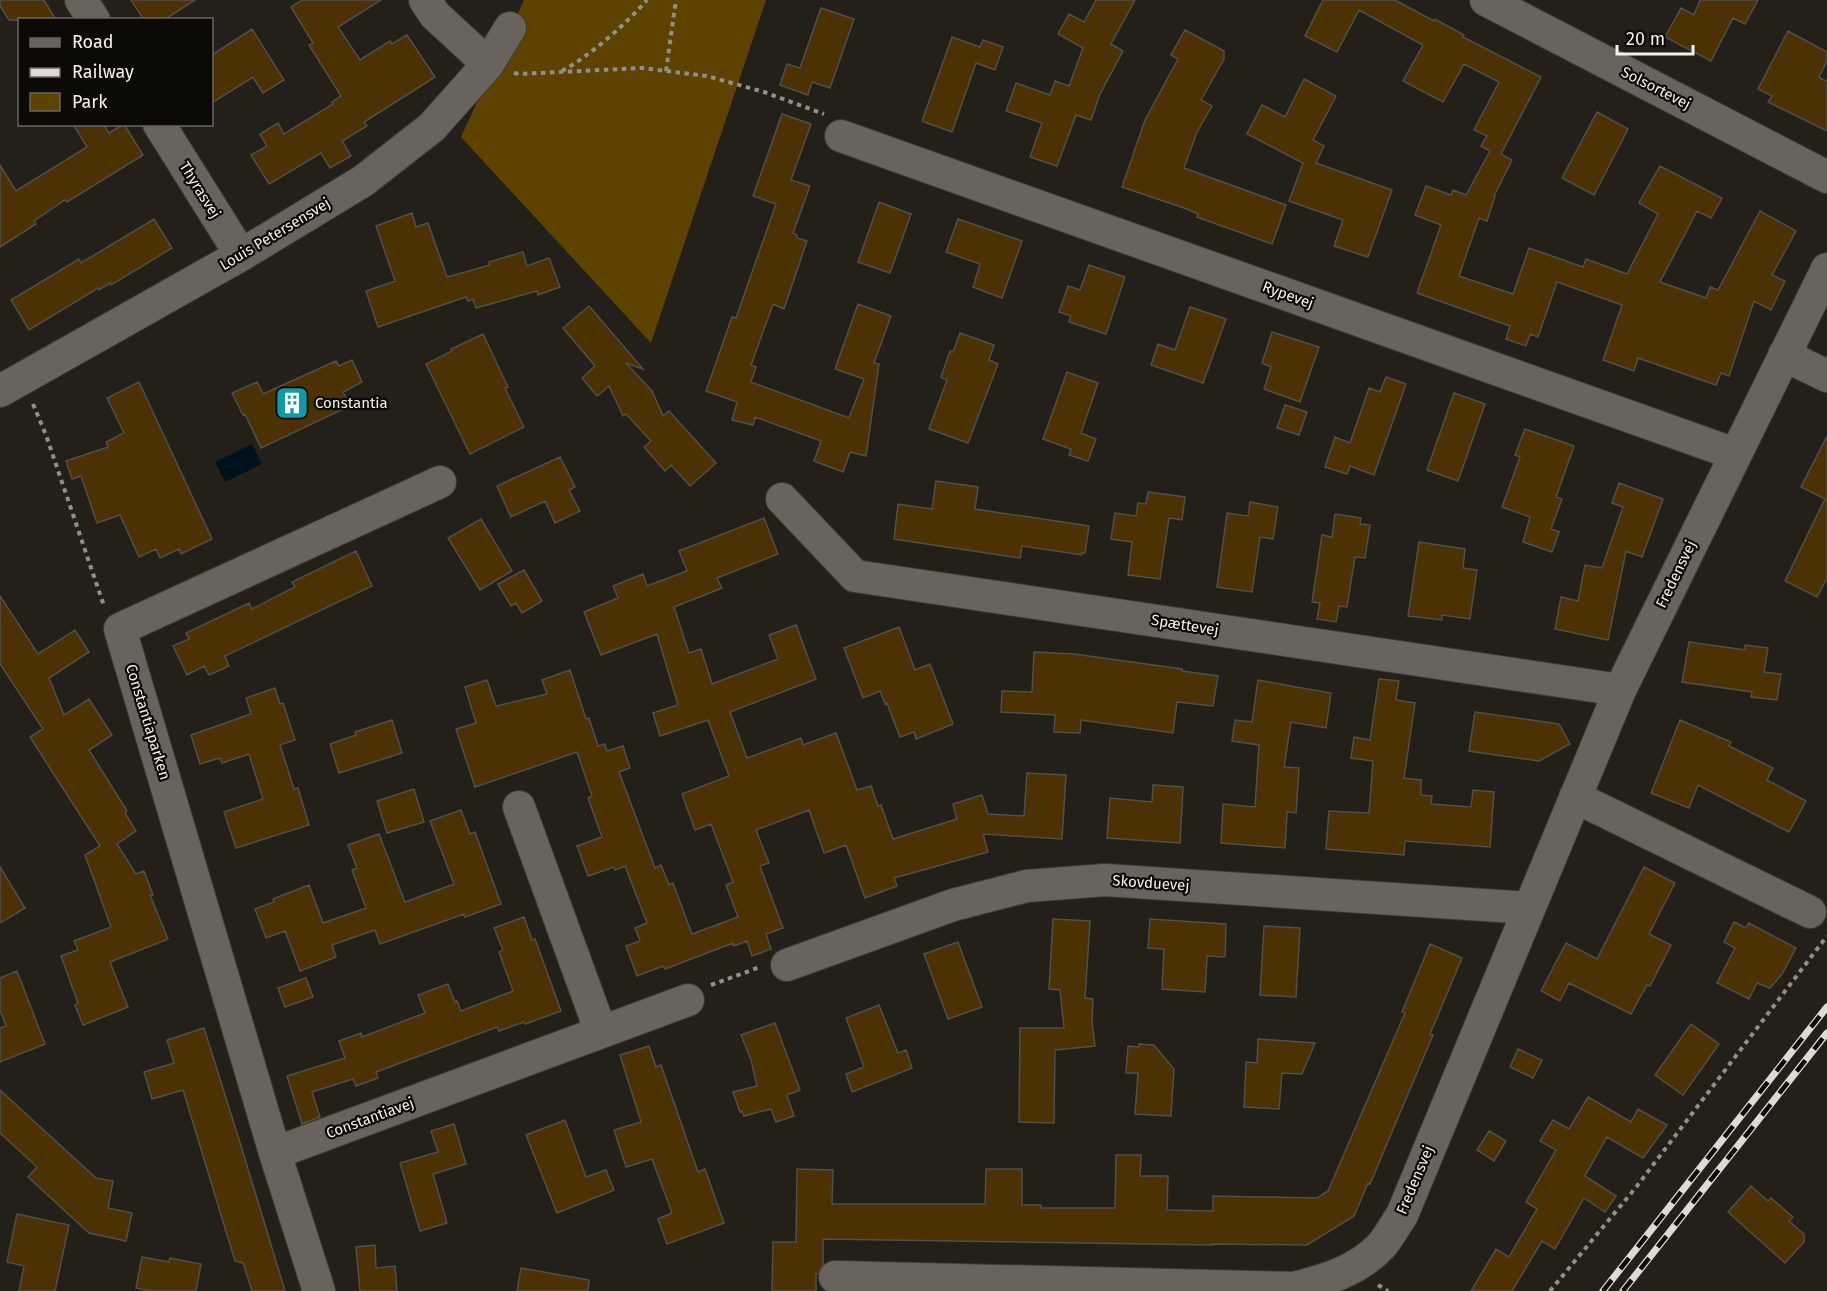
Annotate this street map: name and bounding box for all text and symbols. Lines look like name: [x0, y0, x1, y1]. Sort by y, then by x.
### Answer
legend: [18, 18, 213, 126]
scale bar: [1617, 18, 1694, 56]
text: 20 m: [1626, 28, 1665, 50]
text: Road: [72, 31, 114, 53]
text: Railway: [72, 61, 134, 83]
street label: Solsortevej: [1618, 63, 1694, 113]
text: Park: [72, 91, 108, 113]
street label: Thyrasvej: [176, 158, 224, 222]
street label: Louis Petersensvej: [217, 194, 333, 274]
street label: Rypevej: [1260, 277, 1316, 313]
building icon: Constantia: [274, 385, 310, 421]
place label: Constantia: [315, 394, 388, 412]
street label: Fredensvej: [1652, 537, 1700, 611]
street label: Spættevej: [1150, 611, 1220, 639]
street label: Constantiaparken: [122, 662, 174, 782]
street label: Skovduevej: [1112, 871, 1190, 895]
street label: Constantiavej: [324, 1094, 416, 1142]
street label: Fredensvej: [1393, 1143, 1437, 1217]

